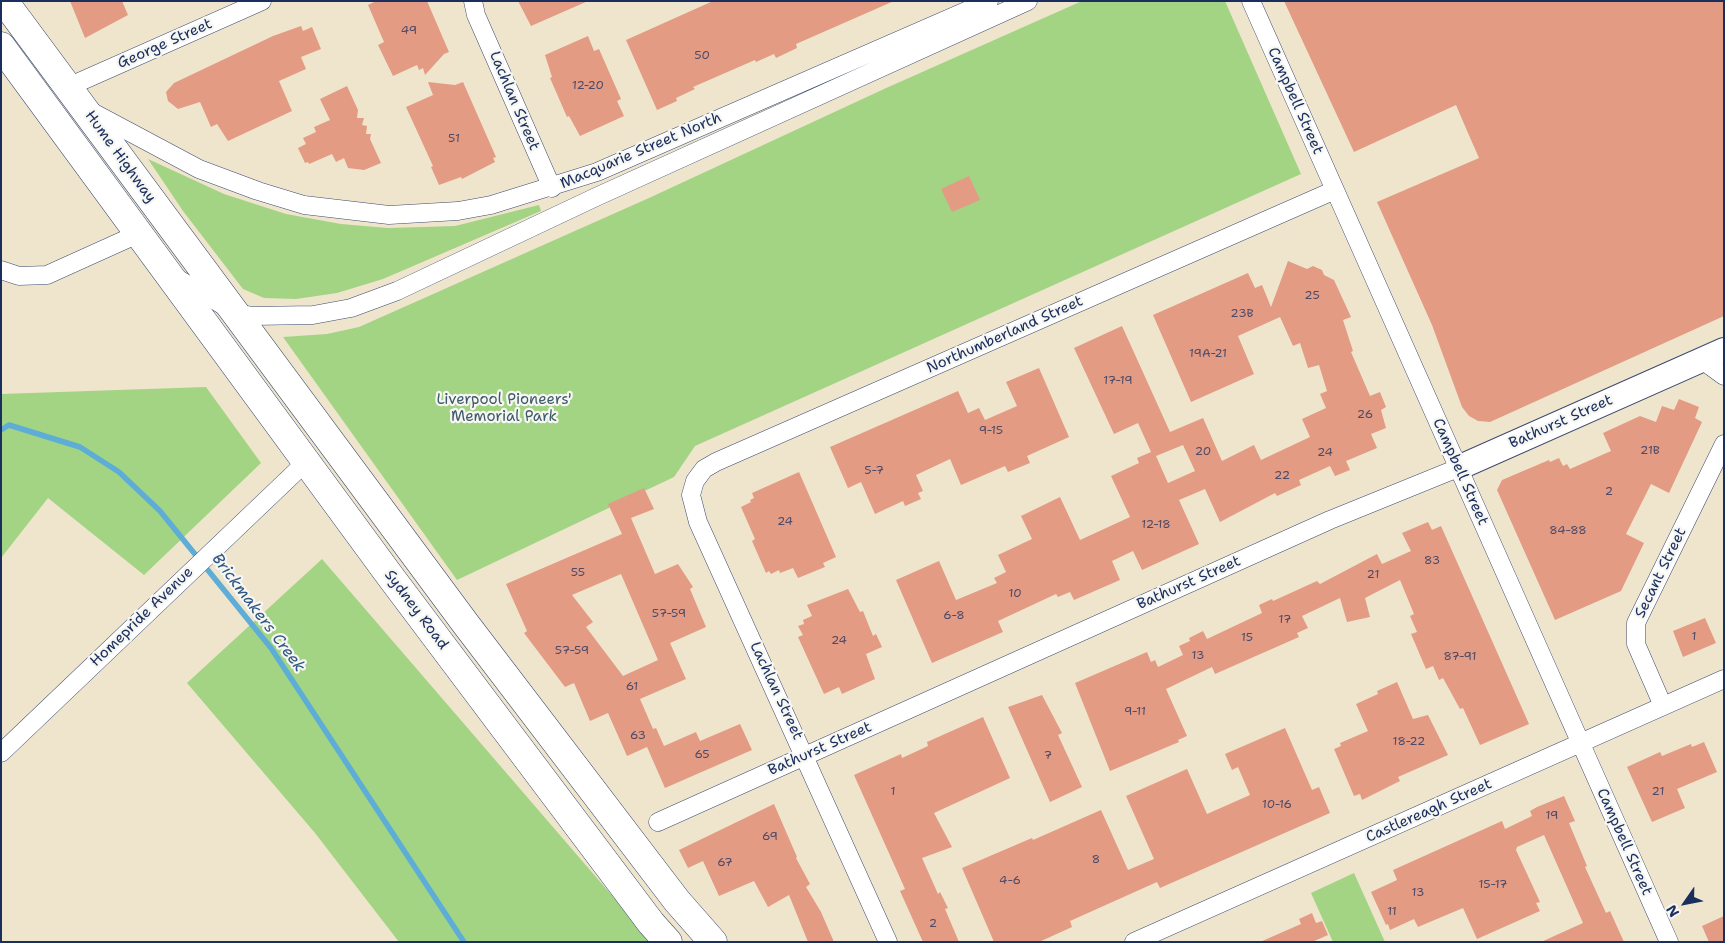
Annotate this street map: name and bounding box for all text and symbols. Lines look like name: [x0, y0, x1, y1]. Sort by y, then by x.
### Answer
street label: George Street: [115, 15, 215, 73]
house number: 49: [401, 24, 417, 38]
street label: Campbell Street: [1263, 45, 1327, 157]
street label: Lachlan Street: [485, 49, 543, 153]
house number: 50: [694, 49, 710, 63]
house number: 12-20: [572, 79, 604, 93]
street label: Hume Highway: [81, 107, 159, 207]
street label: Macquarie Street North: [558, 109, 724, 193]
house number: 51: [448, 132, 460, 146]
house number: 25: [1304, 289, 1320, 303]
street label: Northumberland Street: [924, 292, 1086, 378]
house number: 23B: [1230, 307, 1254, 321]
house number: 19A-21: [1189, 347, 1227, 361]
house number: 17-19: [1103, 374, 1133, 388]
park label: Liverpool Pioneers' Memorial Park: [436, 391, 572, 426]
street label: Bathurst Street: [1507, 391, 1615, 453]
house number: 26: [1357, 408, 1373, 422]
street label: Campbell Street: [1428, 416, 1492, 528]
house number: 9-15: [979, 424, 1003, 438]
house number: 21B: [1640, 444, 1660, 458]
house number: 20: [1195, 445, 1211, 459]
house number: 24: [1317, 446, 1333, 460]
house number: 5-7: [864, 464, 884, 478]
house number: 22: [1274, 469, 1290, 483]
house number: 2: [1605, 485, 1613, 499]
house number: 24: [777, 515, 793, 529]
house number: 12-18: [1141, 518, 1171, 532]
house number: 84-88: [1549, 524, 1587, 538]
street label: Secant Street: [1631, 525, 1691, 621]
water label: Brickmakers Creek: [207, 550, 309, 676]
street label: Bathurst Street: [1135, 552, 1243, 614]
house number: 83: [1424, 554, 1440, 568]
street label: Homepride Avenue: [87, 563, 197, 671]
house number: 55: [571, 566, 585, 580]
street label: Sydney Road: [380, 567, 452, 653]
house number: 21: [1367, 568, 1379, 582]
house number: 10: [1008, 587, 1022, 601]
house number: 57-59: [652, 607, 686, 621]
house number: 6-8: [943, 609, 965, 623]
house number: 17: [1279, 613, 1291, 627]
house number: 1: [1691, 630, 1697, 644]
house number: 15: [1241, 631, 1253, 645]
house number: 24: [831, 634, 847, 648]
street label: Lachlan Street: [745, 639, 807, 743]
house number: 57-59: [555, 644, 589, 658]
house number: 13: [1192, 649, 1204, 663]
house number: 87-91: [1444, 650, 1476, 664]
house number: 61: [626, 680, 638, 694]
house number: 9-11: [1124, 705, 1146, 719]
street label: Bathurst Street: [766, 718, 874, 780]
house number: 63: [630, 729, 646, 743]
house number: 18-22: [1393, 735, 1425, 749]
house number: 65: [694, 748, 710, 762]
house number: 7: [1044, 749, 1052, 763]
street label: Castlereagh Street: [1363, 775, 1495, 847]
house number: 1: [890, 785, 896, 799]
house number: 21: [1652, 785, 1664, 799]
street label: Campbell Street: [1592, 786, 1656, 898]
house number: 10-16: [1262, 798, 1292, 812]
house number: 19: [1546, 809, 1558, 823]
house number: 69: [762, 830, 778, 844]
house number: 8: [1092, 853, 1100, 867]
house number: 67: [717, 856, 733, 870]
house number: 4-6: [999, 874, 1021, 888]
house number: 15-17: [1478, 878, 1508, 892]
north arrow: [1660, 878, 1710, 928]
house number: 13: [1412, 886, 1424, 900]
text: N: [1662, 902, 1683, 921]
house number: 11: [1387, 905, 1397, 919]
house number: 2: [929, 917, 937, 931]

